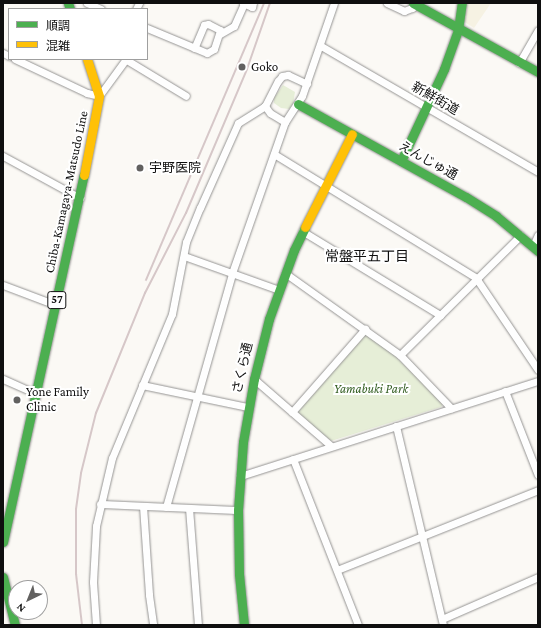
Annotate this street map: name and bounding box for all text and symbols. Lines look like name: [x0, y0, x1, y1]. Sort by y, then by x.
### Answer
legend: [8, 8, 148, 60]
text: 順調: [46, 19, 70, 33]
text: 混雑: [46, 39, 70, 53]
place label: Goko: [251, 59, 278, 75]
marker: Goko: [236, 61, 248, 73]
street label: 新鮮街道: [409, 79, 461, 119]
street label: Chiba-Kamagaya-Matsudo Line: [42, 109, 92, 275]
street label: えんじゅ通: [396, 138, 460, 184]
place label: 宇野医院: [149, 160, 201, 176]
marker: 宇野医院: [134, 162, 146, 174]
district label: 常盤平五丁目: [325, 248, 409, 264]
road number: 57: [47, 290, 67, 310]
street label: さくら通: [230, 341, 256, 395]
park label: Yamabuki Park: [334, 381, 408, 397]
place label: Yone Family Clinic: [26, 385, 89, 416]
marker: Yone Family Clinic: [11, 394, 23, 406]
north arrow: [8, 580, 48, 620]
text: N: [14, 601, 27, 615]

